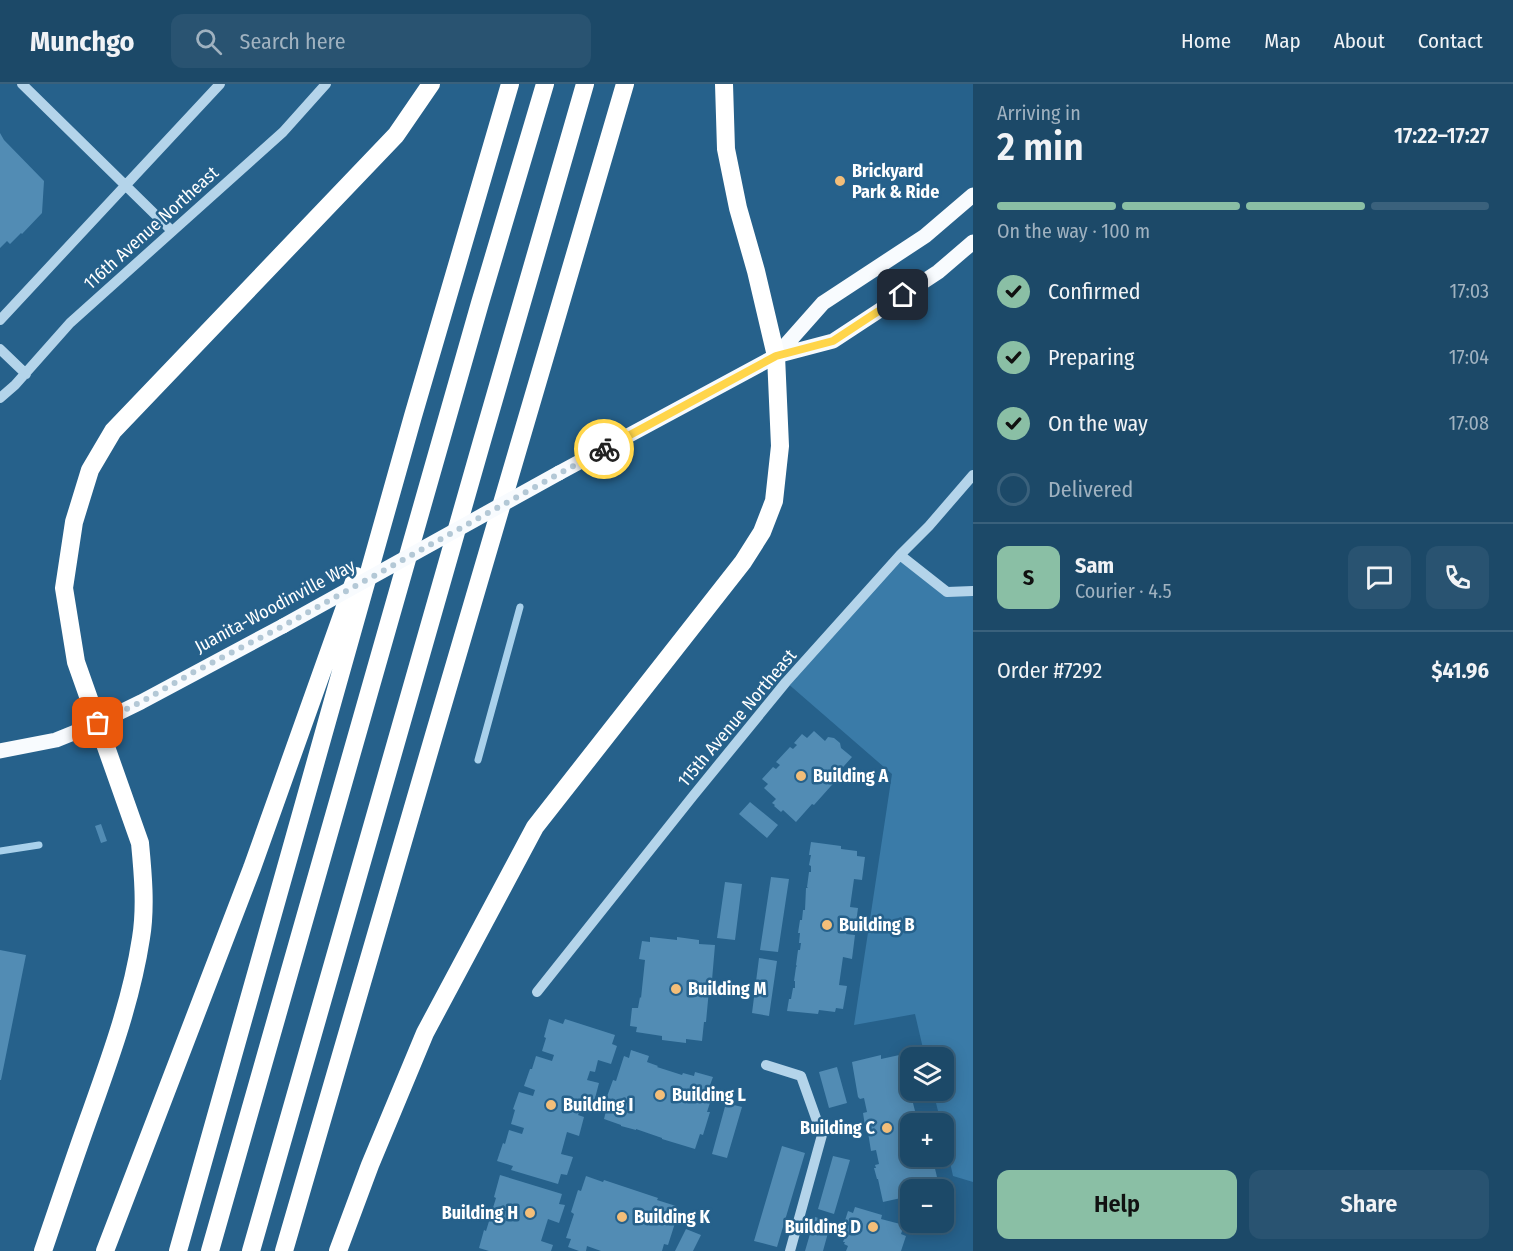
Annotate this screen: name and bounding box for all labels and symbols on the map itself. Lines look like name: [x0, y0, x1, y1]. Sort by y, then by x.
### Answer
place label: Brickyard Park & Ride: [852, 160, 939, 203]
street label: 116th Avenue Northeast: [79, 162, 223, 294]
marker: Brickyard Park & Ride: [833, 174, 847, 188]
pin: [877, 269, 928, 320]
courier: [574, 419, 634, 479]
street label: Juanita-Woodinville Way: [191, 554, 359, 658]
street label: 115th Avenue Northeast: [673, 645, 801, 791]
pin: [72, 697, 123, 748]
place label: Building A: [813, 765, 888, 787]
marker: Building A: [794, 769, 808, 783]
place label: Building B: [839, 914, 915, 936]
marker: Building B: [820, 918, 834, 932]
place label: Building M: [688, 978, 766, 1000]
marker: Building M: [669, 982, 683, 996]
place label: Building L: [672, 1084, 746, 1106]
marker: Building L: [653, 1088, 667, 1102]
place label: Building I: [563, 1094, 633, 1116]
marker: Building I: [544, 1098, 558, 1112]
place label: Building C: [800, 1117, 876, 1139]
marker: Building C: [880, 1121, 894, 1135]
place label: Building H: [442, 1202, 518, 1224]
marker: Building H: [523, 1206, 537, 1220]
place label: Building K: [634, 1206, 710, 1228]
marker: Building K: [615, 1210, 629, 1224]
place label: Building D: [785, 1216, 861, 1238]
marker: Building D: [866, 1220, 880, 1234]

